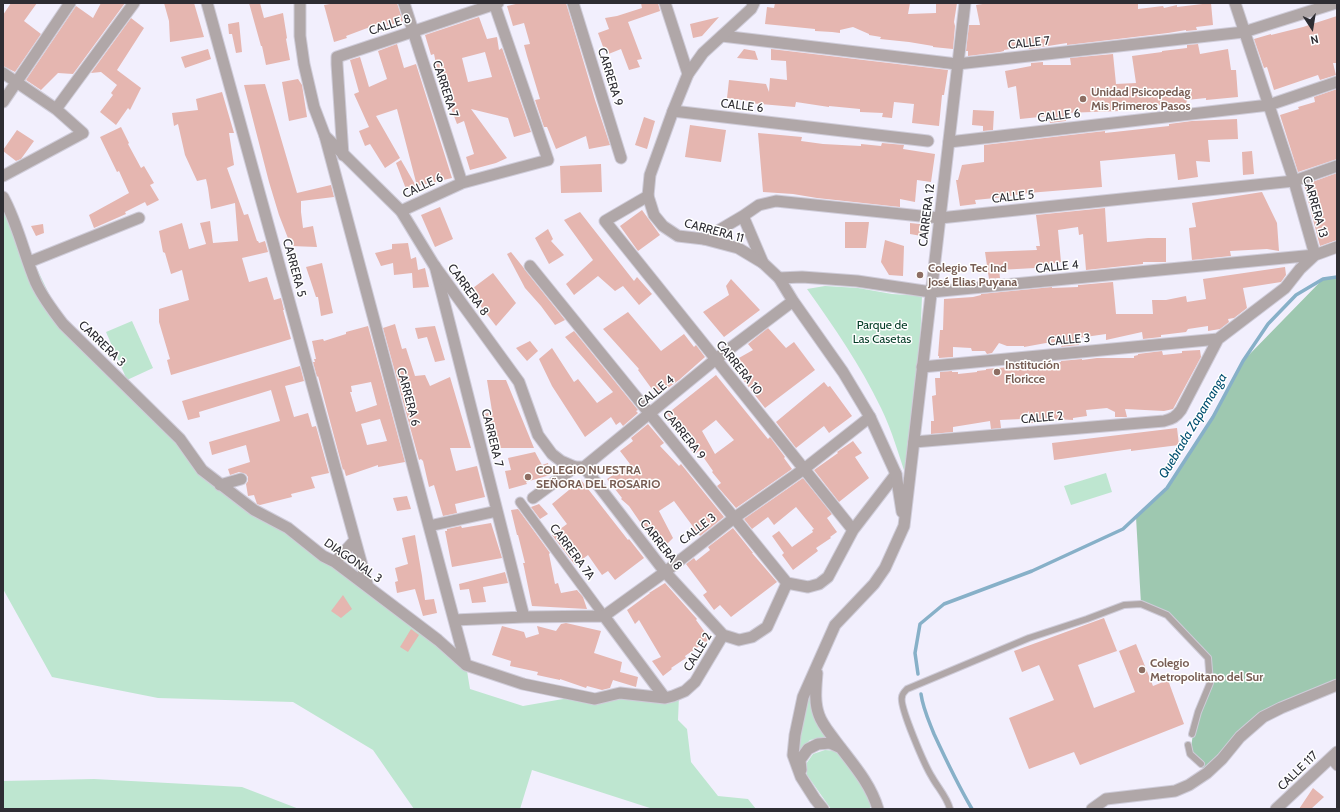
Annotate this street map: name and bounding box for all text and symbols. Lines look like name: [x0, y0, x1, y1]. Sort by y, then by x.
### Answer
north arrow: [1292, 8, 1332, 48]
street label: CALLE 8: [367, 11, 413, 39]
text: N: [1309, 32, 1320, 47]
street label: CALLE 7: [1007, 34, 1051, 52]
street label: CARRERA 9: [594, 46, 626, 108]
street label: CARRERA 7: [429, 59, 461, 119]
place label: Unidad Psicopedag Mis Primeros Pasos: [1091, 85, 1190, 113]
marker: Unidad Psicopedag Mis Primeros Pasos: [1078, 94, 1088, 104]
street label: CALLE 6: [720, 96, 764, 116]
street label: CALLE 6: [1037, 106, 1081, 126]
street label: CALLE 6: [400, 170, 446, 202]
street label: CARRERA 13: [1299, 174, 1331, 240]
street label: CARRERA 12: [916, 183, 938, 247]
street label: CALLE 5: [991, 188, 1035, 206]
street label: CARRERA 11: [683, 216, 745, 246]
street label: CARRERA 5: [279, 237, 309, 299]
street label: CALLE 4: [1035, 258, 1079, 276]
street label: CARRERA 8: [444, 261, 492, 319]
place label: Colegio Tec Ind José Elias Puyana: [928, 261, 1017, 289]
marker: Colegio Tec Ind José Elias Puyana: [915, 270, 925, 280]
street label: CARRERA 3: [76, 318, 128, 370]
park label: Parque de Las Casetas: [853, 318, 911, 346]
street label: CALLE 3: [1047, 331, 1091, 349]
street label: CARRERA 10: [713, 338, 765, 398]
place label: Institución Floricce: [1005, 358, 1060, 386]
street label: CARRERA 6: [393, 366, 423, 428]
marker: Institución Floricce: [992, 367, 1002, 377]
water label: Quebrada Zapamanga: [1155, 371, 1231, 481]
street label: CALLE 4: [635, 373, 677, 411]
street label: CARRERA 9: [660, 407, 708, 463]
street label: CARRERA 7: [478, 408, 506, 468]
street label: CALLE 2: [1020, 409, 1064, 427]
place label: COLEGIO NUESTRA SEÑORA DEL ROSARIO: [536, 463, 660, 491]
marker: COLEGIO NUESTRA SEÑORA DEL ROSARIO: [523, 472, 533, 482]
street label: CALLE 3: [677, 510, 719, 548]
street label: CARRERA 8: [637, 517, 685, 573]
street label: CARRERA 7A: [546, 521, 598, 583]
street label: DIAGONAL 3: [321, 536, 385, 586]
street label: CALLE 2: [681, 630, 715, 674]
place label: Colegio Metropolitano del Sur: [1150, 656, 1263, 684]
marker: Colegio Metropolitano del Sur: [1137, 665, 1147, 675]
street label: CALLE 117: [1275, 748, 1321, 794]

